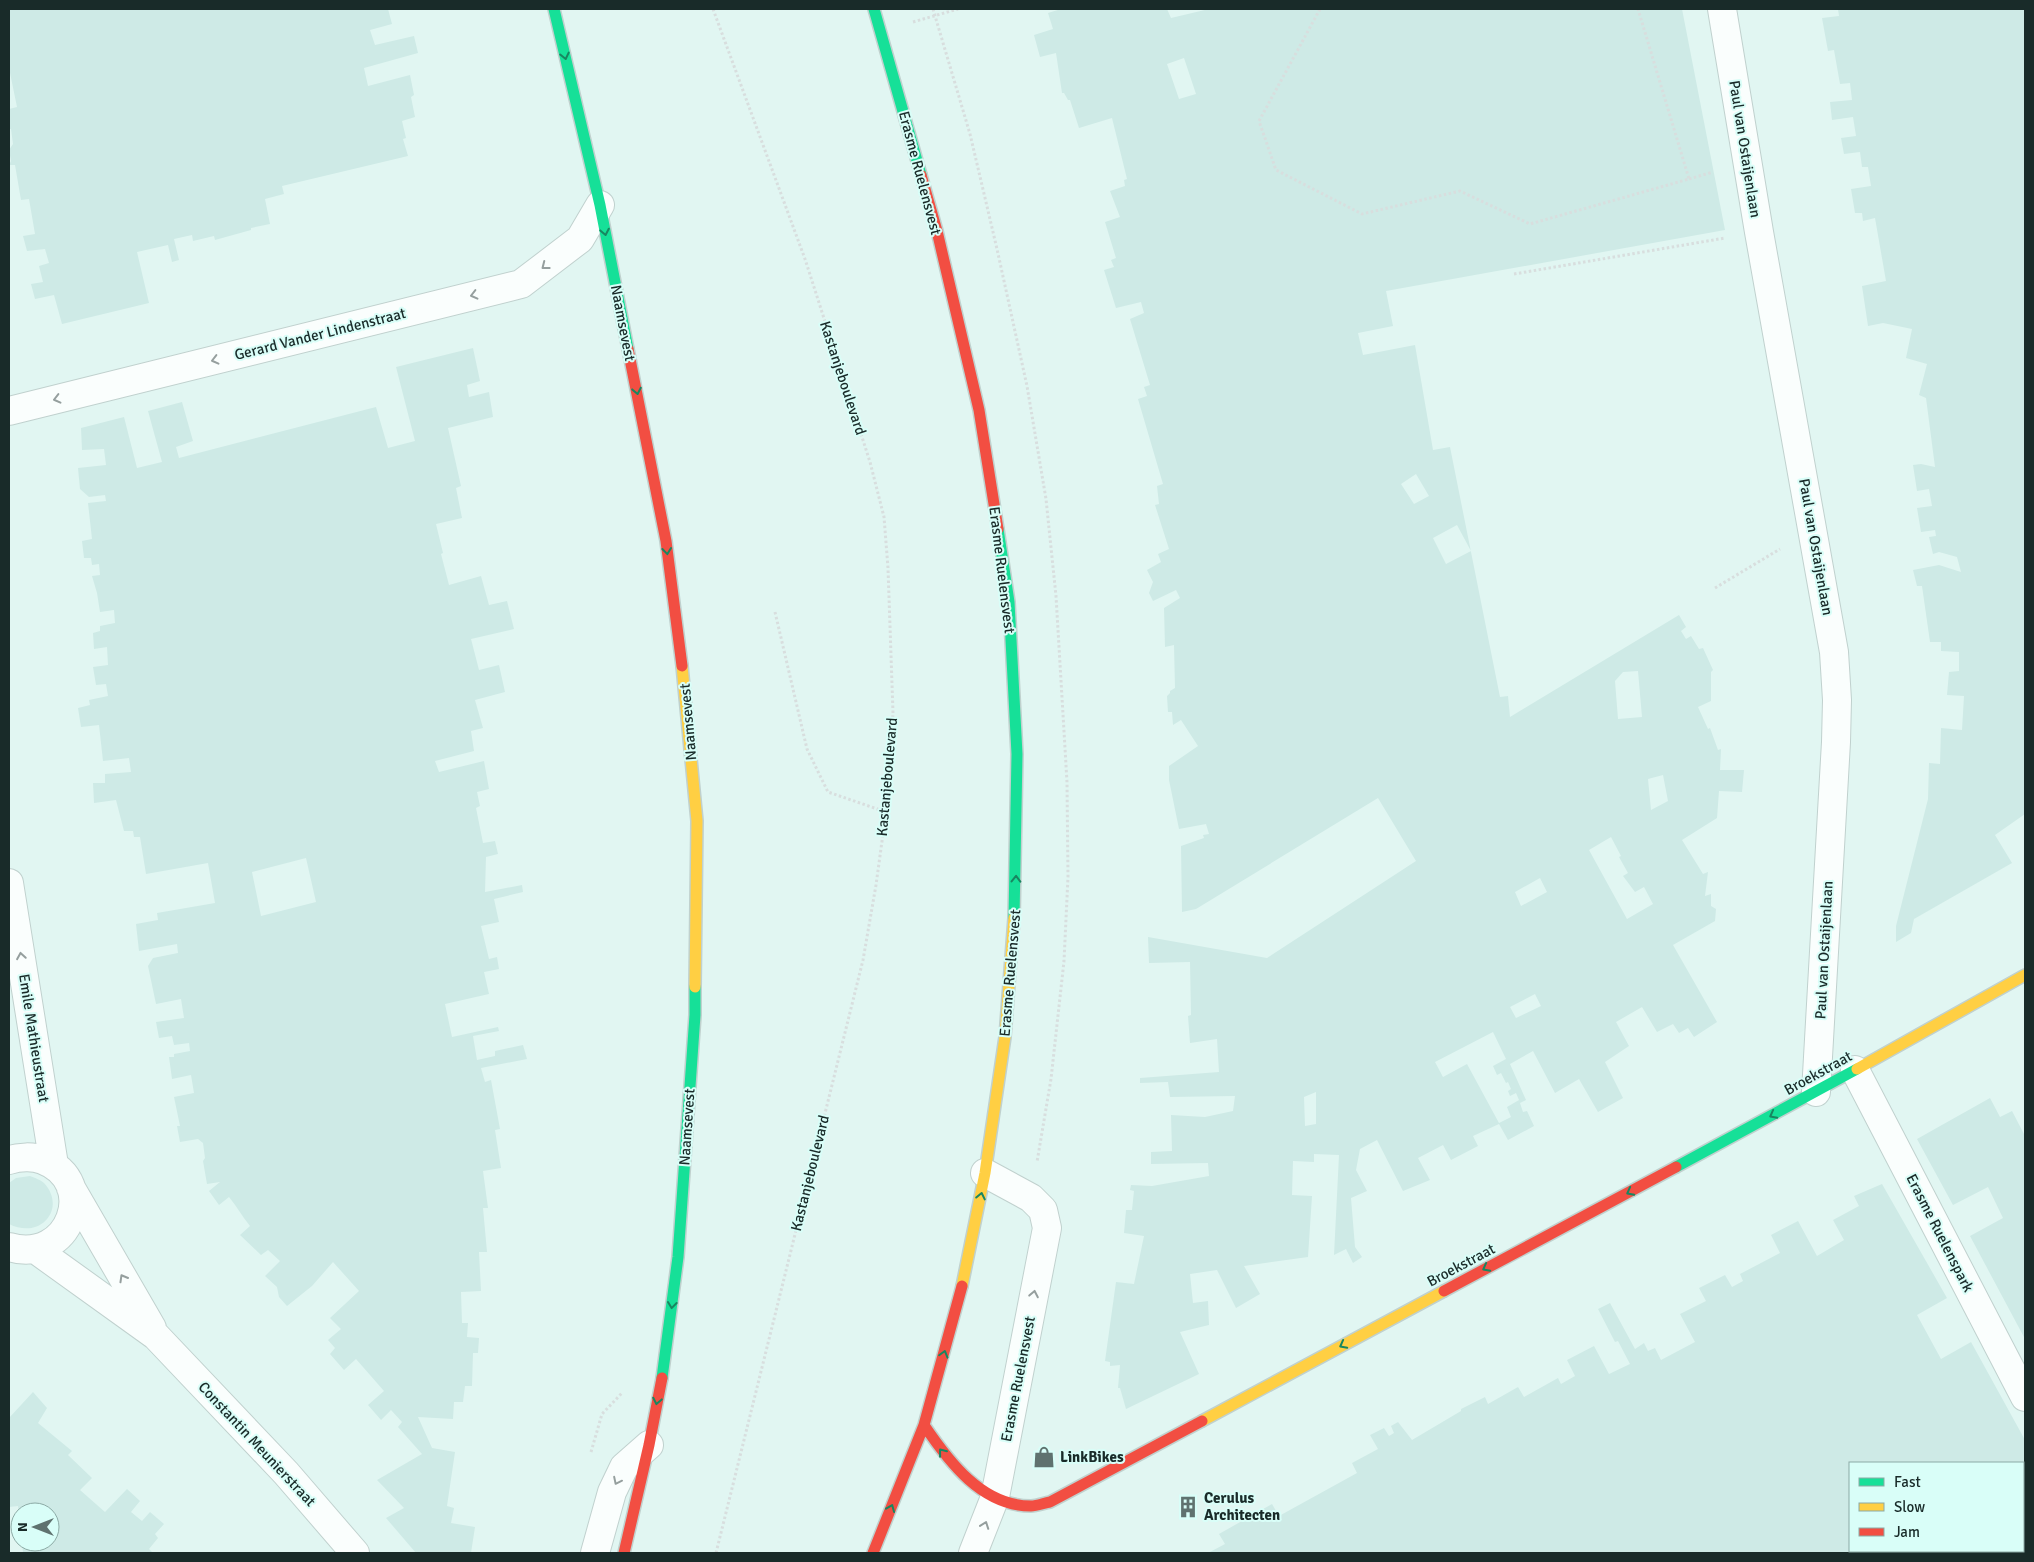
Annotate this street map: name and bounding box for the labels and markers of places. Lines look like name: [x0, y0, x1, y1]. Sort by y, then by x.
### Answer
shop icon: LinkBikes: [1031, 1444, 1057, 1470]
place label: LinkBikes: [1060, 1448, 1124, 1466]
place label: Cerulus Architecten: [1204, 1489, 1280, 1524]
building icon: Cerulus Architecten: [1175, 1494, 1201, 1520]

